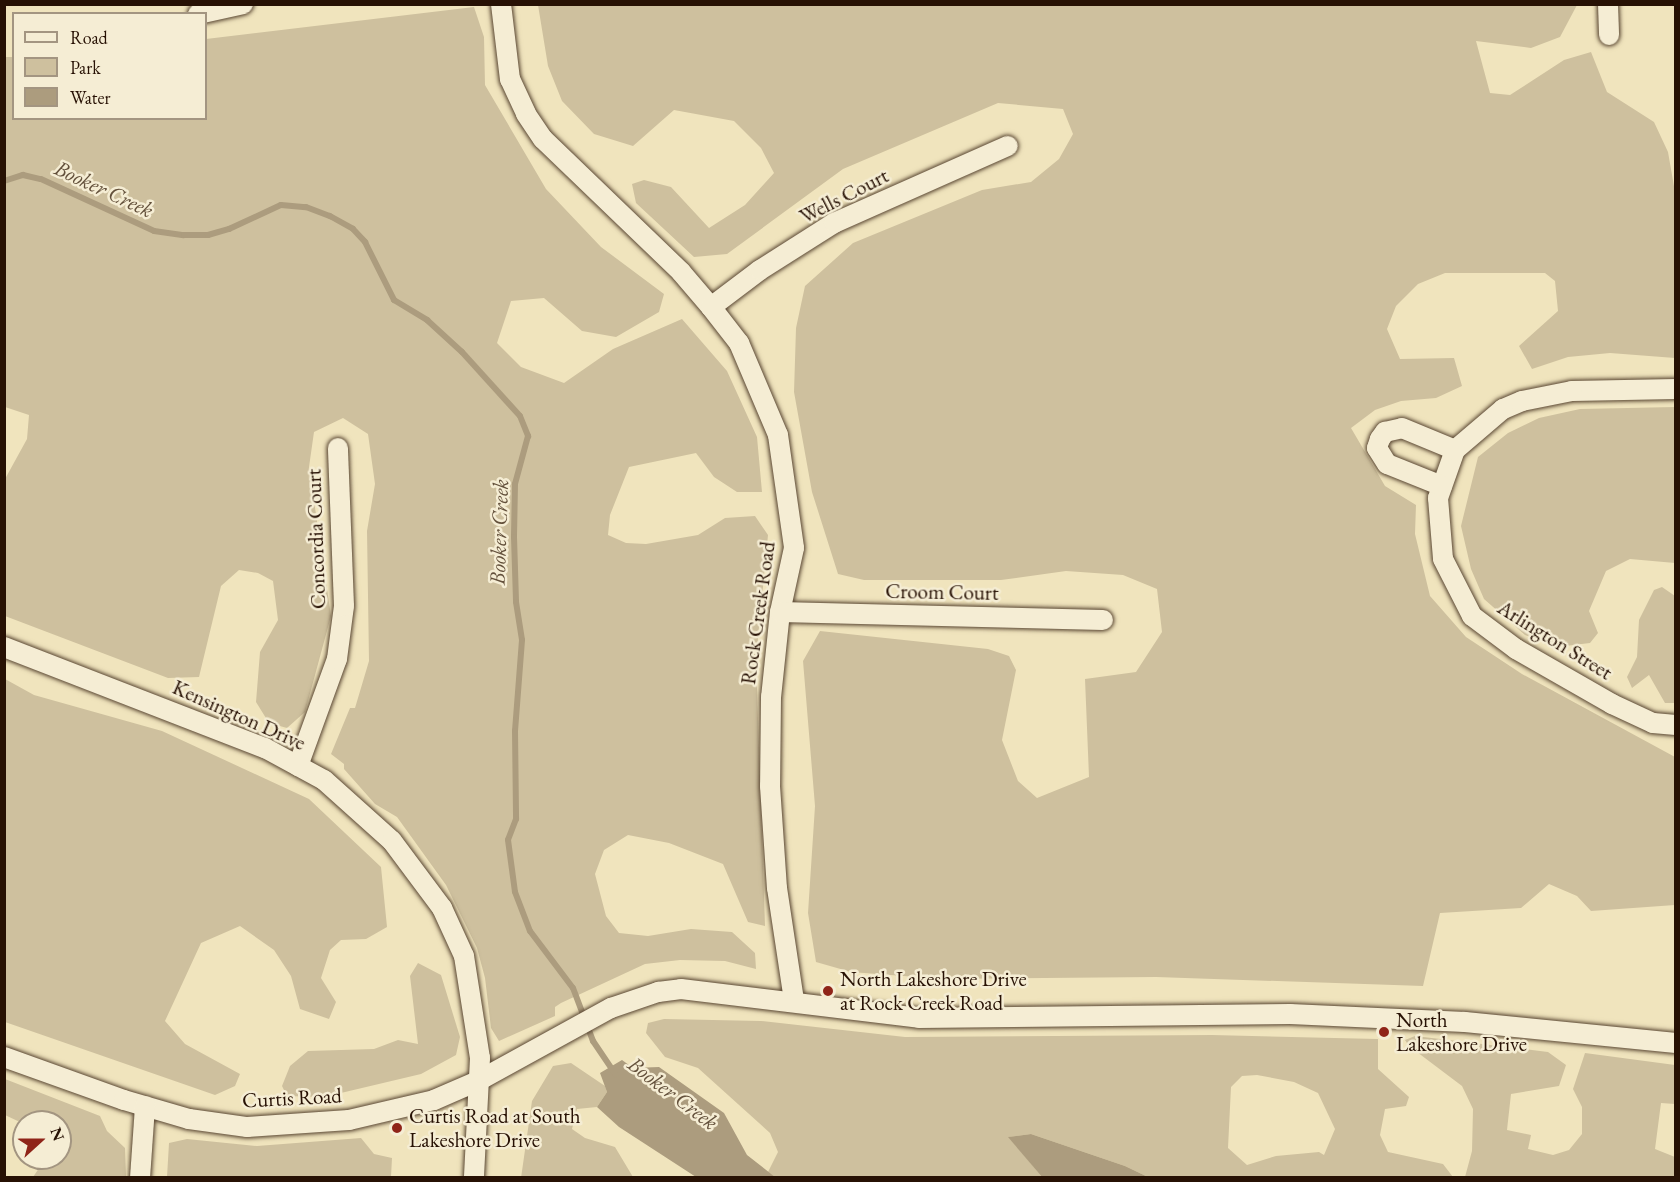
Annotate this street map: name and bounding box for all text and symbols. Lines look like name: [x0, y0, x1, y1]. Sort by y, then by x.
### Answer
legend: [12, 12, 207, 120]
text: Road: [70, 26, 108, 49]
text: Park: [70, 56, 101, 79]
text: Water: [70, 86, 111, 109]
water label: Booker Creek: [50, 155, 158, 223]
street label: Wells Court: [795, 163, 893, 229]
street label: Concordia Court: [301, 468, 331, 610]
water label: Booker Creek: [484, 479, 514, 585]
street label: Rock Creek Road: [735, 540, 781, 686]
street label: Croom Court: [885, 578, 999, 606]
street label: Arlington Street: [1493, 595, 1617, 685]
street label: Kensington Drive: [169, 674, 309, 756]
place label: North Lakeshore Drive at Rock Creek Road: [840, 966, 1027, 1016]
marker: North Lakeshore Drive at Rock Creek Road: [821, 984, 835, 998]
place label: North Lakeshore Drive: [1396, 1007, 1527, 1057]
marker: North Lakeshore Drive: [1377, 1025, 1391, 1039]
water label: Booker Creek: [623, 1051, 723, 1135]
street label: Curtis Road: [242, 1083, 342, 1113]
place label: Curtis Road at South Lakeshore Drive: [409, 1103, 581, 1153]
north arrow: [12, 1110, 72, 1170]
marker: Curtis Road at South Lakeshore Drive: [390, 1121, 404, 1135]
text: N: [45, 1124, 70, 1144]

